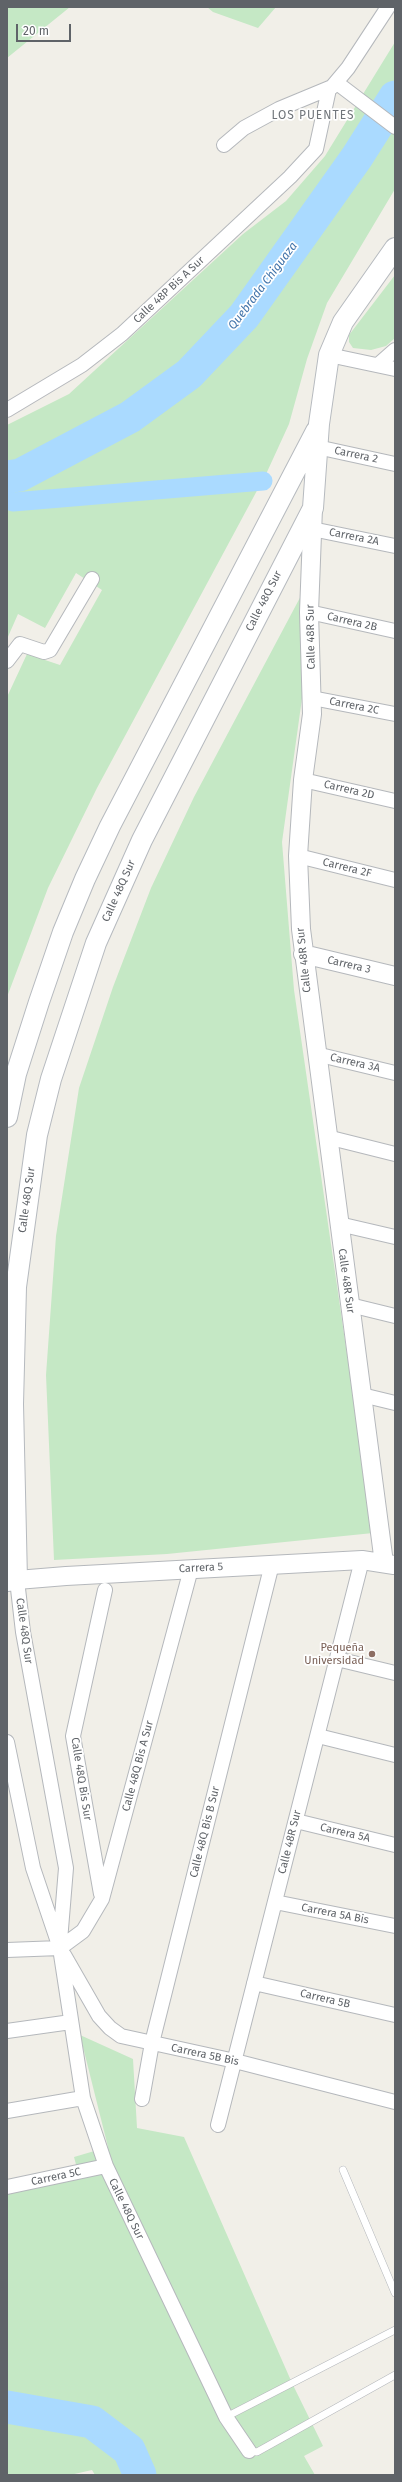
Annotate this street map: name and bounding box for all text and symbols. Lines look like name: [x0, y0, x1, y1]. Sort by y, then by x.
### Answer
scale bar: [18, 16, 73, 42]
text: 20 m: [23, 24, 49, 38]
district label: LOS PUENTES: [271, 109, 355, 123]
water label: Quebrada Chiguaza: [225, 239, 301, 333]
street label: Calle 48P Bis A Sur: [131, 254, 207, 326]
street label: Carrera 2: [333, 444, 379, 466]
street label: Carrera 2A: [328, 526, 380, 548]
street label: Calle 48Q Sur: [243, 568, 285, 634]
street label: Calle 48R Sur: [304, 604, 318, 670]
street label: Carrera 2B: [326, 610, 378, 634]
street label: Carrera 2C: [328, 695, 380, 717]
street label: Carrera 2D: [322, 778, 376, 802]
street label: Carrera 2F: [321, 856, 373, 880]
street label: Calle 48Q Sur: [99, 858, 139, 924]
street label: Calle 48R Sur: [294, 927, 314, 993]
street label: Carrera 3: [326, 954, 372, 976]
street label: Carrera 3A: [329, 1051, 381, 1075]
street label: Calle 48Q Sur: [16, 1166, 38, 1234]
street label: Calle 48R Sur: [335, 1248, 357, 1314]
street label: Carrera 5: [178, 1560, 224, 1576]
street label: Calle 48Q Sur: [13, 1597, 35, 1665]
place label: Pequeña Universidad: [304, 1641, 364, 1667]
marker: Pequeña Universidad: [367, 1649, 377, 1659]
street label: Calle 48Q Bis A Sur: [120, 1719, 156, 1813]
street label: Calle 48Q Bis Sur: [68, 1736, 94, 1822]
street label: Calle 48Q Bis B Sur: [187, 1785, 223, 1879]
street label: Calle 48R Sur: [276, 1809, 304, 1875]
street label: Carrera 5A: [319, 1821, 371, 1845]
street label: Carrera 5A Bis: [300, 1901, 370, 1927]
street label: Carrera 5B: [299, 1987, 351, 2011]
street label: Carrera 5B Bis: [170, 2041, 240, 2069]
street label: Carrera 5C: [30, 2165, 82, 2189]
street label: Calle 48Q Sur: [106, 2176, 146, 2242]

